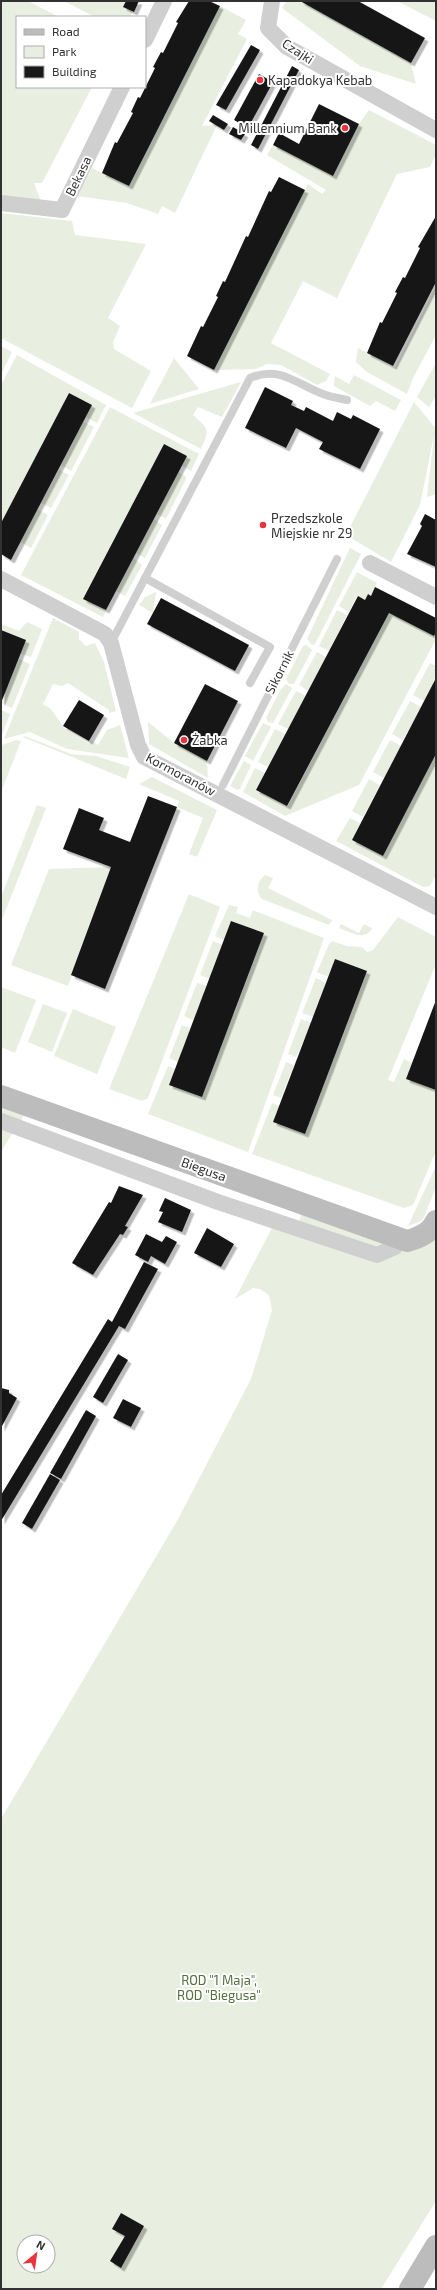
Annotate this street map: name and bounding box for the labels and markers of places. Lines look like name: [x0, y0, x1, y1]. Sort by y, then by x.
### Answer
place label: Kapadokya Kebab: [268, 72, 372, 88]
marker: Kapadokya Kebab: [255, 75, 265, 85]
place label: Millennium Bank: [238, 120, 337, 136]
marker: Millennium Bank: [340, 123, 350, 133]
place label: Przedszkole Miejskie nr 29: [271, 510, 352, 541]
marker: Przedszkole Miejskie nr 29: [258, 520, 268, 530]
place label: Żabka: [192, 732, 228, 748]
marker: Żabka: [179, 735, 189, 745]

